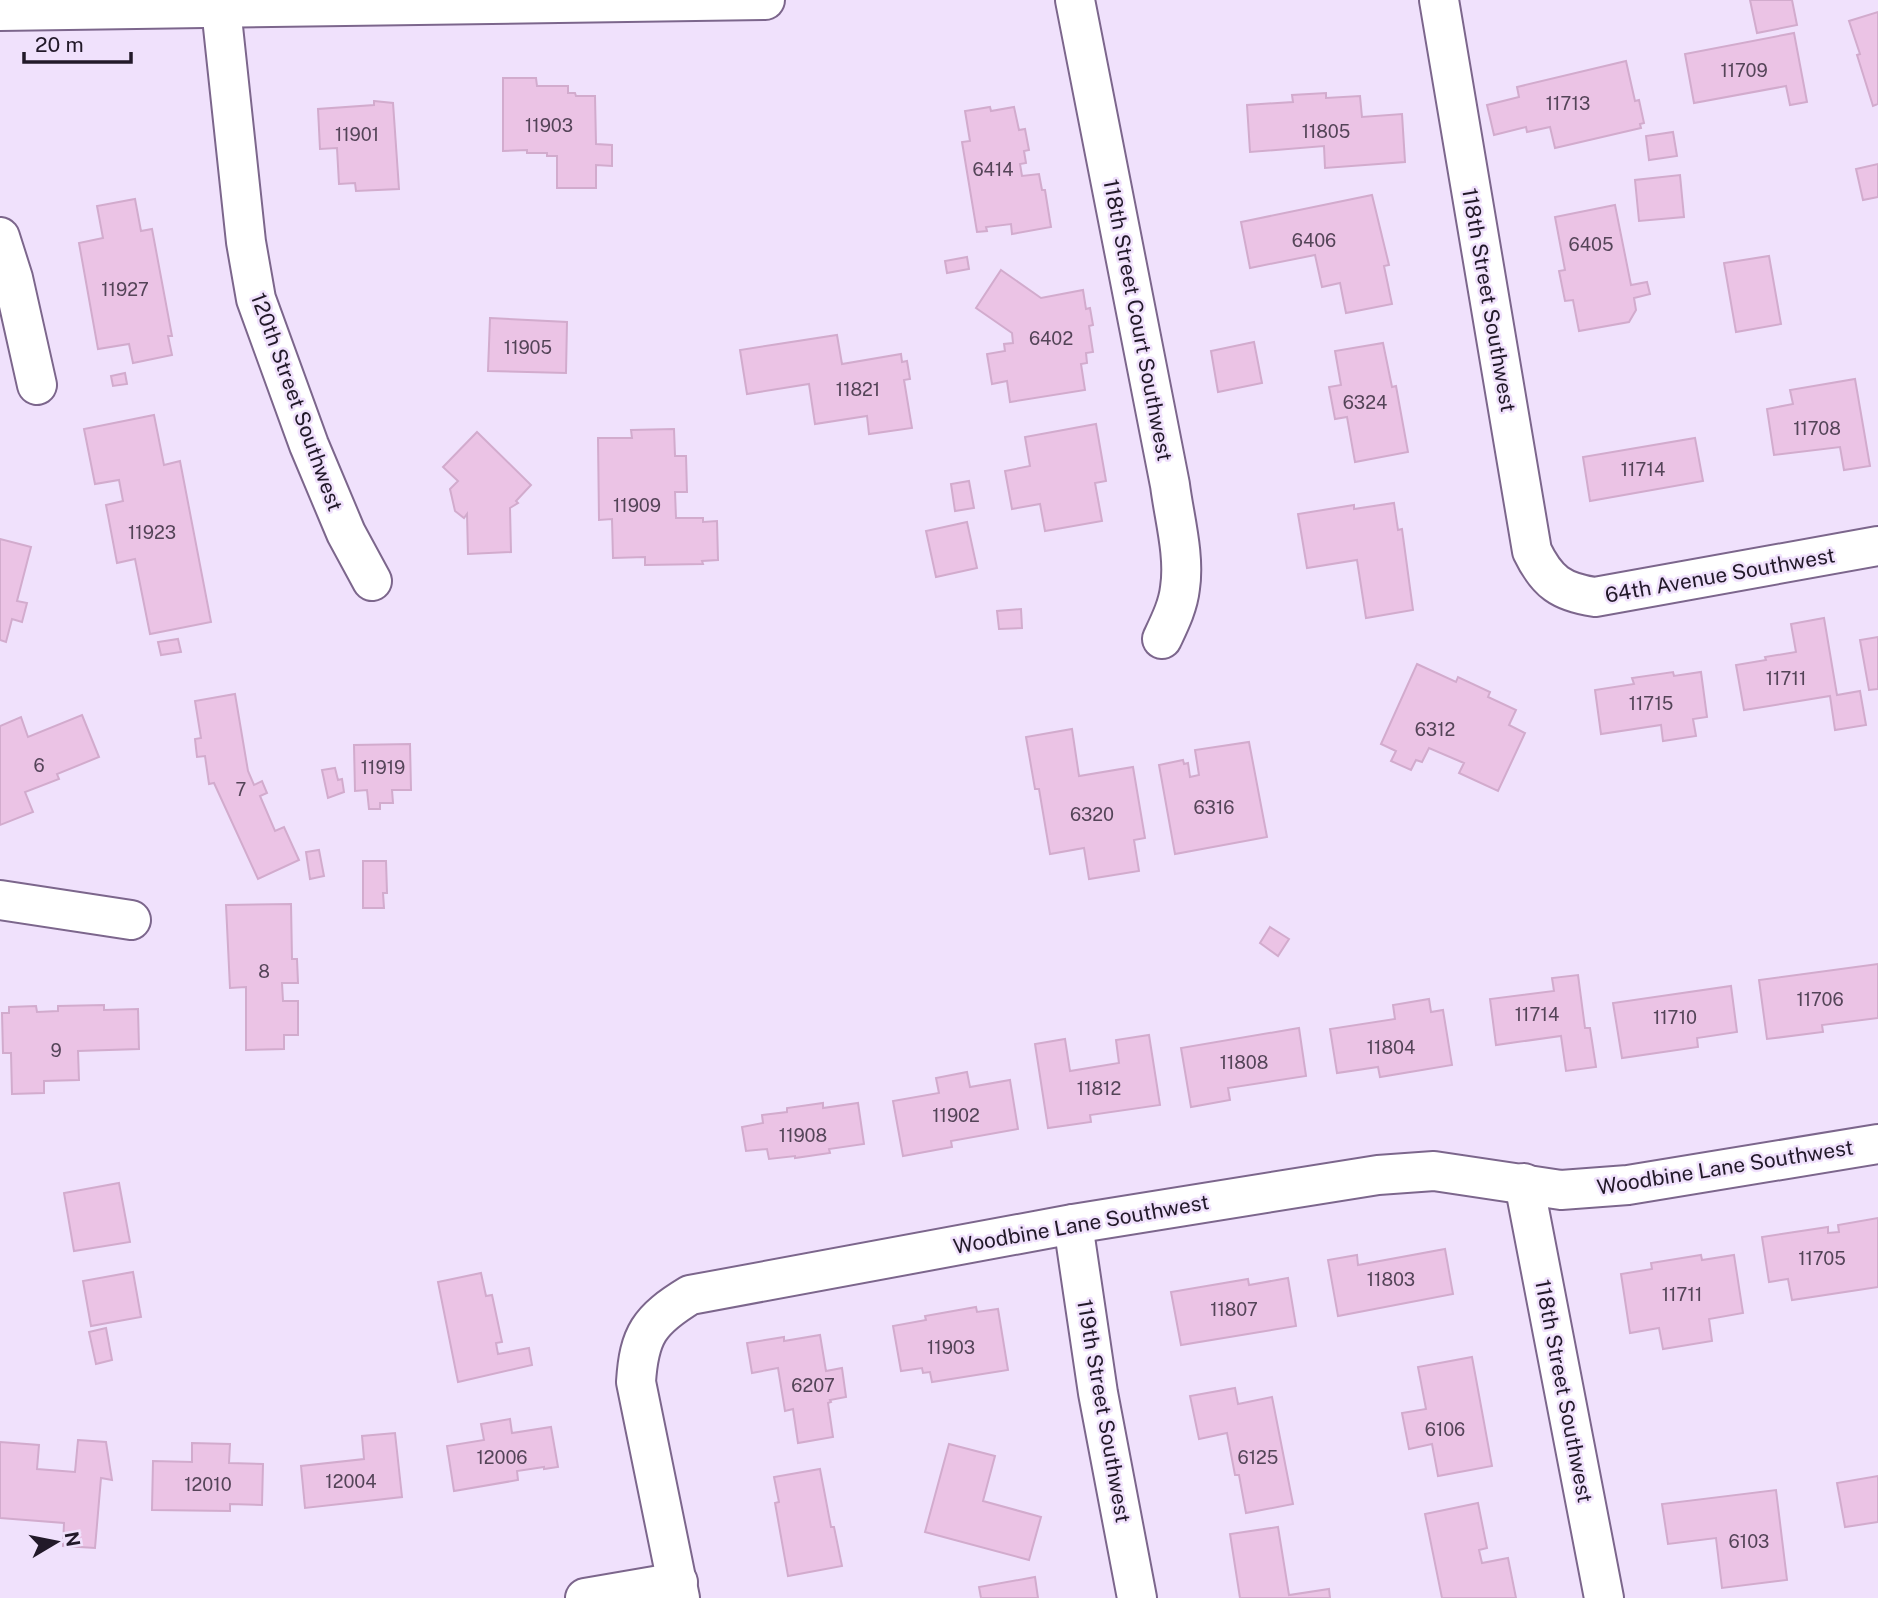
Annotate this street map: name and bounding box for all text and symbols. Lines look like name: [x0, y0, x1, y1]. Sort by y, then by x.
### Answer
scale bar: [24, 21, 131, 65]
text: 20 m: [35, 32, 84, 57]
house number: 11709: [1720, 60, 1768, 81]
house number: 11713: [1546, 93, 1590, 114]
house number: 11903: [525, 115, 573, 136]
house number: 11805: [1302, 121, 1350, 142]
house number: 11901: [335, 124, 379, 145]
house number: 6414: [972, 159, 1014, 180]
street label: 118th Street Court Southwest: [1098, 177, 1178, 463]
street label: 118th Street Southwest: [1457, 186, 1521, 414]
house number: 6406: [1292, 230, 1336, 251]
house number: 6405: [1568, 234, 1614, 255]
house number: 11927: [101, 279, 149, 300]
street label: 120th Street Southwest: [246, 290, 348, 514]
house number: 6402: [1029, 328, 1073, 349]
house number: 11905: [504, 337, 552, 358]
house number: 11821: [836, 379, 880, 400]
house number: 6324: [1343, 392, 1387, 413]
house number: 11708: [1793, 418, 1841, 439]
house number: 11714: [1621, 459, 1665, 480]
house number: 11909: [613, 495, 661, 516]
house number: 11923: [128, 522, 176, 543]
street label: 64th Avenue Southwest: [1603, 542, 1837, 608]
house number: 11711: [1766, 668, 1806, 689]
house number: 11715: [1629, 693, 1673, 714]
house number: 6312: [1415, 719, 1455, 740]
house number: 6: [33, 755, 45, 776]
house number: 11919: [361, 757, 405, 778]
house number: 7: [236, 779, 246, 800]
house number: 6316: [1194, 797, 1234, 818]
house number: 6320: [1070, 804, 1114, 825]
house number: 8: [258, 961, 270, 982]
house number: 11706: [1796, 989, 1844, 1010]
house number: 11714: [1515, 1004, 1559, 1025]
house number: 11710: [1653, 1007, 1697, 1028]
house number: 11804: [1367, 1037, 1415, 1058]
house number: 9: [50, 1040, 62, 1061]
house number: 11808: [1220, 1052, 1268, 1073]
house number: 11812: [1077, 1078, 1121, 1099]
house number: 11902: [932, 1105, 980, 1126]
house number: 11908: [779, 1125, 827, 1146]
street label: Woodbine Lane Southwest: [1595, 1134, 1855, 1200]
street label: Woodbine Lane Southwest: [951, 1189, 1211, 1259]
house number: 11705: [1798, 1248, 1846, 1269]
house number: 11803: [1367, 1269, 1415, 1290]
street label: 118th Street Southwest: [1530, 1277, 1598, 1505]
house number: 11711: [1662, 1284, 1702, 1305]
street label: 119th Street Southwest: [1072, 1297, 1136, 1525]
house number: 11807: [1210, 1299, 1258, 1320]
house number: 11903: [927, 1337, 975, 1358]
house number: 6207: [791, 1375, 835, 1396]
house number: 6106: [1425, 1419, 1465, 1440]
house number: 12006: [476, 1447, 528, 1468]
house number: 6125: [1238, 1447, 1278, 1468]
house number: 12004: [325, 1471, 377, 1492]
house number: 12010: [184, 1474, 232, 1495]
north arrow: [21, 1507, 91, 1577]
text: N: [61, 1530, 85, 1548]
house number: 6103: [1729, 1531, 1769, 1552]

